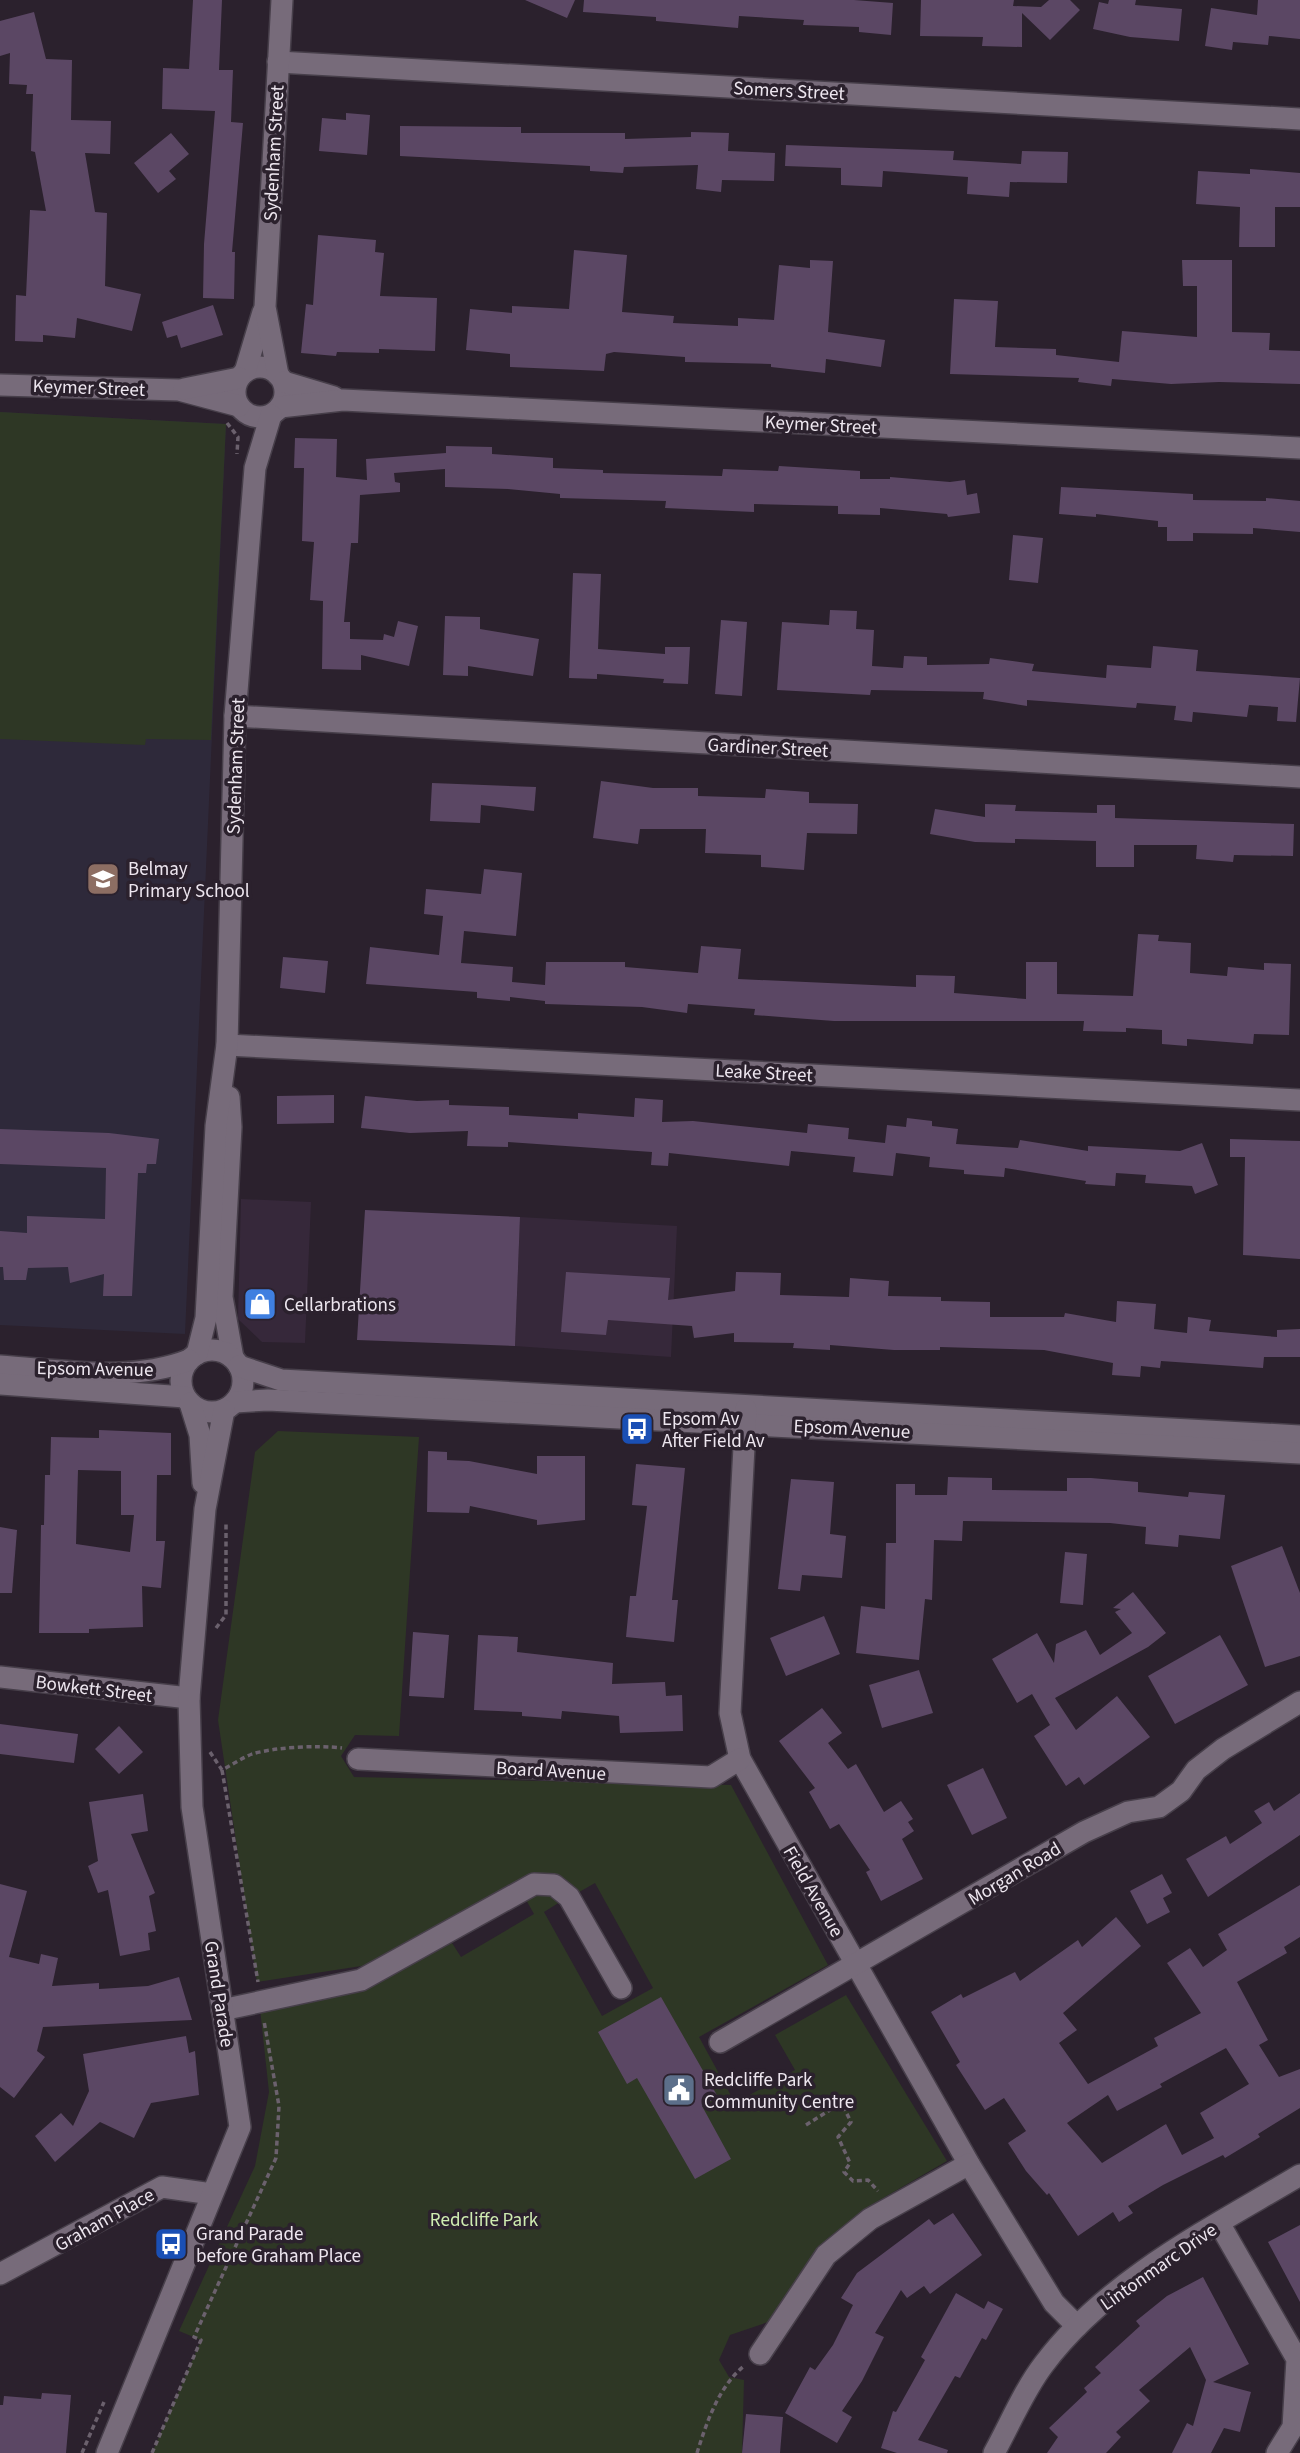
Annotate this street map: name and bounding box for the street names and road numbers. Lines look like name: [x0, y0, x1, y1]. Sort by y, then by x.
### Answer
street label: Somers Street: [733, 75, 846, 108]
street label: Sydenham Street: [257, 84, 292, 222]
street label: Keymer Street: [32, 373, 146, 404]
street label: Keymer Street: [764, 409, 878, 442]
street label: Sydenham Street: [221, 697, 252, 835]
street label: Gardiner Street: [707, 732, 829, 765]
street label: Leake Street: [714, 1057, 814, 1090]
street label: Epsom Avenue: [36, 1355, 154, 1384]
street label: Epsom Avenue: [793, 1413, 911, 1446]
street label: Bowkett Street: [34, 1669, 154, 1710]
street label: Board Avenue: [495, 1755, 607, 1788]
street label: Morgan Road: [963, 1836, 1066, 1913]
street label: Field Avenue: [776, 1841, 850, 1942]
street label: Grand Parade: [197, 1939, 240, 2049]
street label: Graham Place: [50, 2182, 159, 2259]
street label: Lintonmarc Drive: [1095, 2217, 1223, 2317]

